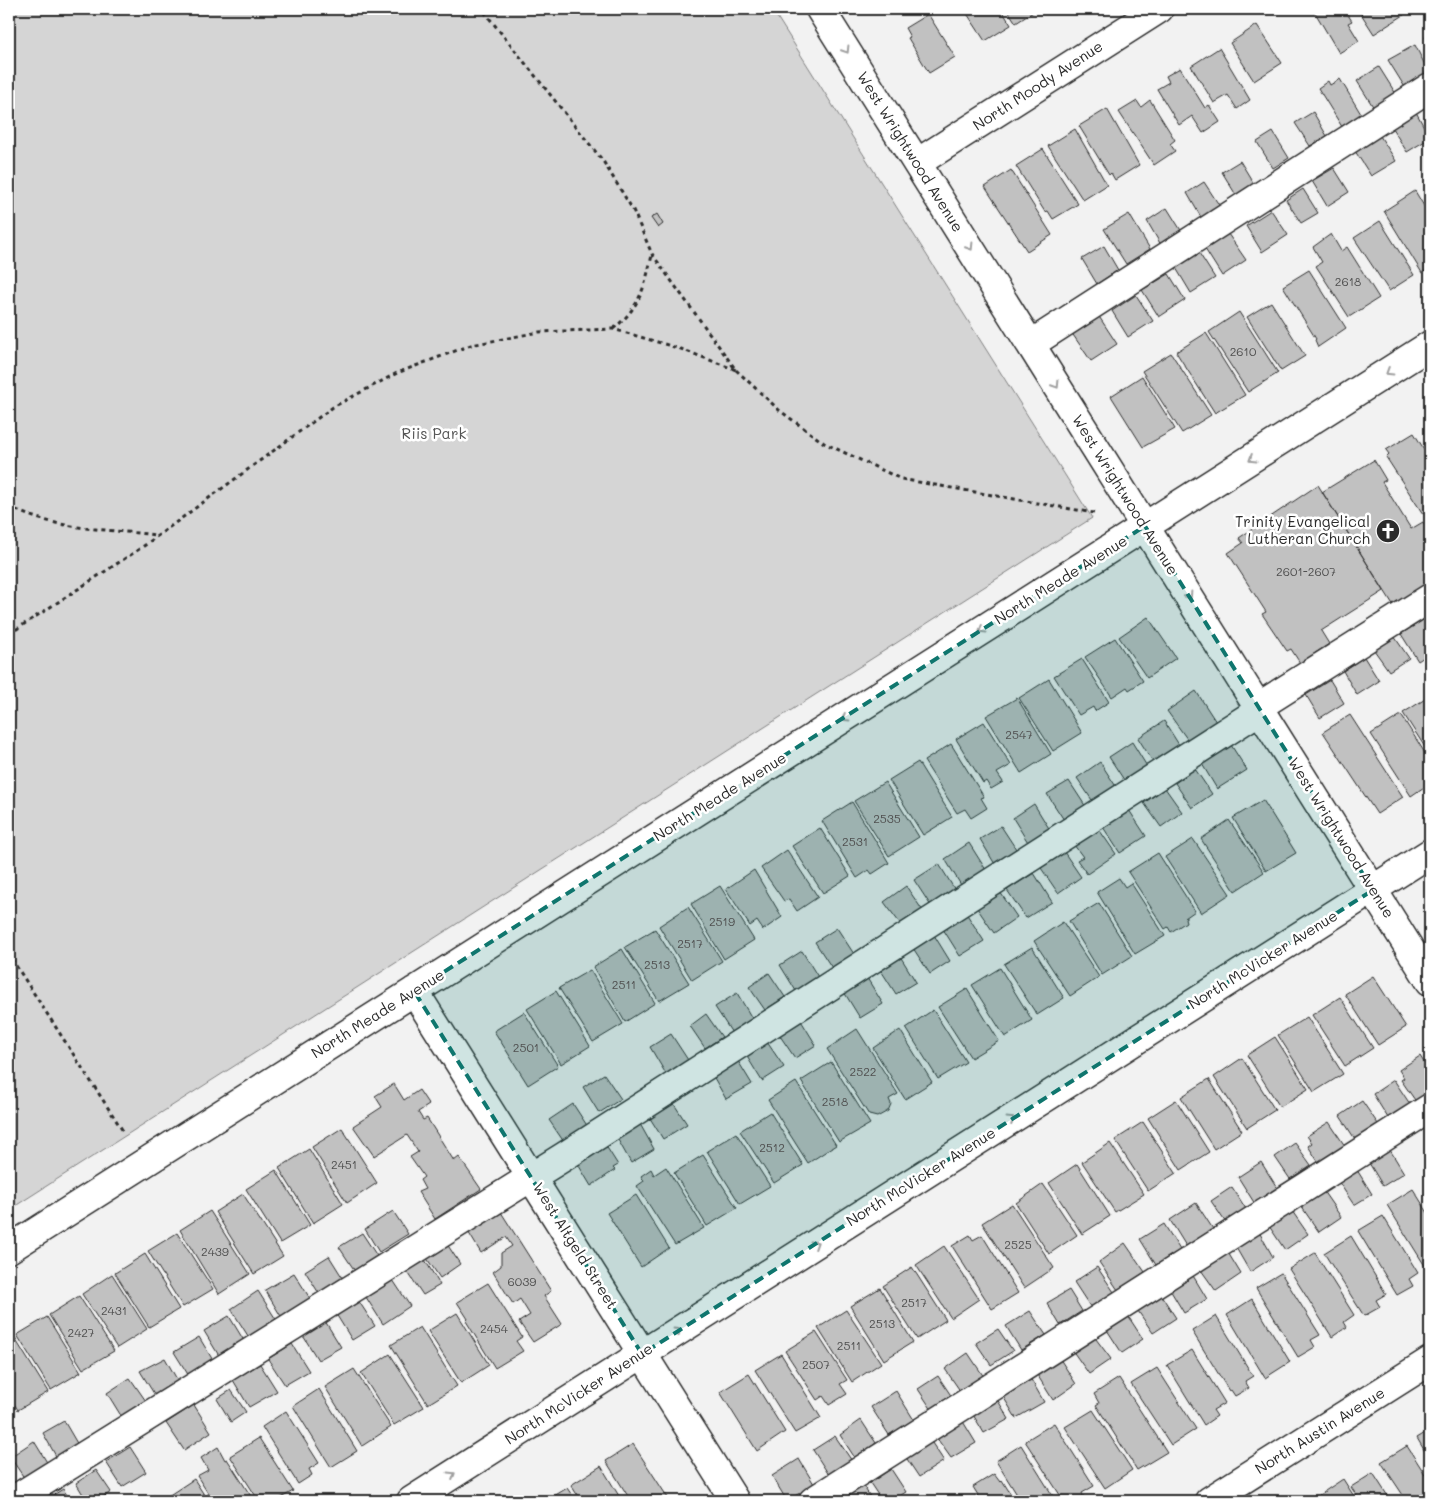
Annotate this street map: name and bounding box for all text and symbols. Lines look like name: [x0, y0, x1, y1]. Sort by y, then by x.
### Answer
street label: North Moody Avenue: [969, 36, 1106, 135]
one-way arrow: [840, 44, 849, 54]
street label: West Wrightwood Avenue: [853, 67, 969, 236]
one-way arrow: [963, 241, 973, 250]
house number: 2618: [1335, 273, 1361, 289]
house number: 2610: [1230, 343, 1257, 359]
one-way arrow: [1385, 365, 1394, 375]
one-way arrow: [1050, 379, 1059, 388]
street label: West Wrightwood Avenue: [1068, 410, 1184, 579]
park label: Riis Park: [402, 423, 466, 443]
one-way arrow: [1248, 452, 1257, 462]
place label: Trinity Evangelical Lutheran Church: [1235, 511, 1370, 548]
church icon: Trinity Evangelical Lutheran Church: [1375, 518, 1401, 544]
street label: North Meade Avenue: [990, 530, 1131, 628]
house number: 2601-2607: [1276, 563, 1336, 579]
one-way arrow: [1182, 591, 1192, 600]
one-way arrow: [978, 624, 987, 634]
one-way arrow: [841, 711, 850, 721]
house number: 2547: [1005, 726, 1033, 742]
street label: North Meade Avenue: [649, 747, 790, 845]
street label: West Wrightwood Avenue: [1284, 753, 1400, 922]
house number: 2535: [873, 810, 901, 826]
house number: 2531: [842, 833, 868, 849]
street label: North McVicker Avenue: [1184, 905, 1341, 1013]
house number: 2519: [709, 913, 735, 929]
house number: 2517: [677, 935, 703, 951]
house number: 2513: [644, 956, 670, 972]
street label: North Meade Avenue: [307, 964, 448, 1062]
house number: 2511: [612, 976, 636, 992]
house number: 2501: [513, 1039, 539, 1055]
house number: 2522: [849, 1063, 877, 1079]
house number: 2518: [822, 1093, 848, 1109]
one-way arrow: [1006, 1116, 1015, 1126]
street label: North McVicker Avenue: [842, 1122, 999, 1230]
house number: 2512: [759, 1139, 785, 1155]
house number: 2451: [331, 1156, 357, 1172]
street label: West Altgeld Street: [529, 1178, 623, 1313]
house number: 2525: [1004, 1236, 1032, 1252]
one-way arrow: [810, 1241, 819, 1251]
house number: 2439: [201, 1243, 229, 1259]
house number: 6039: [508, 1273, 536, 1289]
house number: 2517: [901, 1294, 927, 1310]
house number: 2431: [101, 1302, 127, 1318]
house number: 2513: [869, 1315, 895, 1331]
house number: 2454: [480, 1320, 508, 1336]
house number: 2427: [67, 1324, 95, 1340]
one-way arrow: [673, 1328, 682, 1338]
house number: 2511: [837, 1337, 861, 1353]
street label: North McVicker Avenue: [501, 1338, 656, 1449]
house number: 2507: [802, 1356, 830, 1372]
street label: North Austin Avenue: [1251, 1382, 1388, 1478]
one-way arrow: [447, 1472, 456, 1481]

